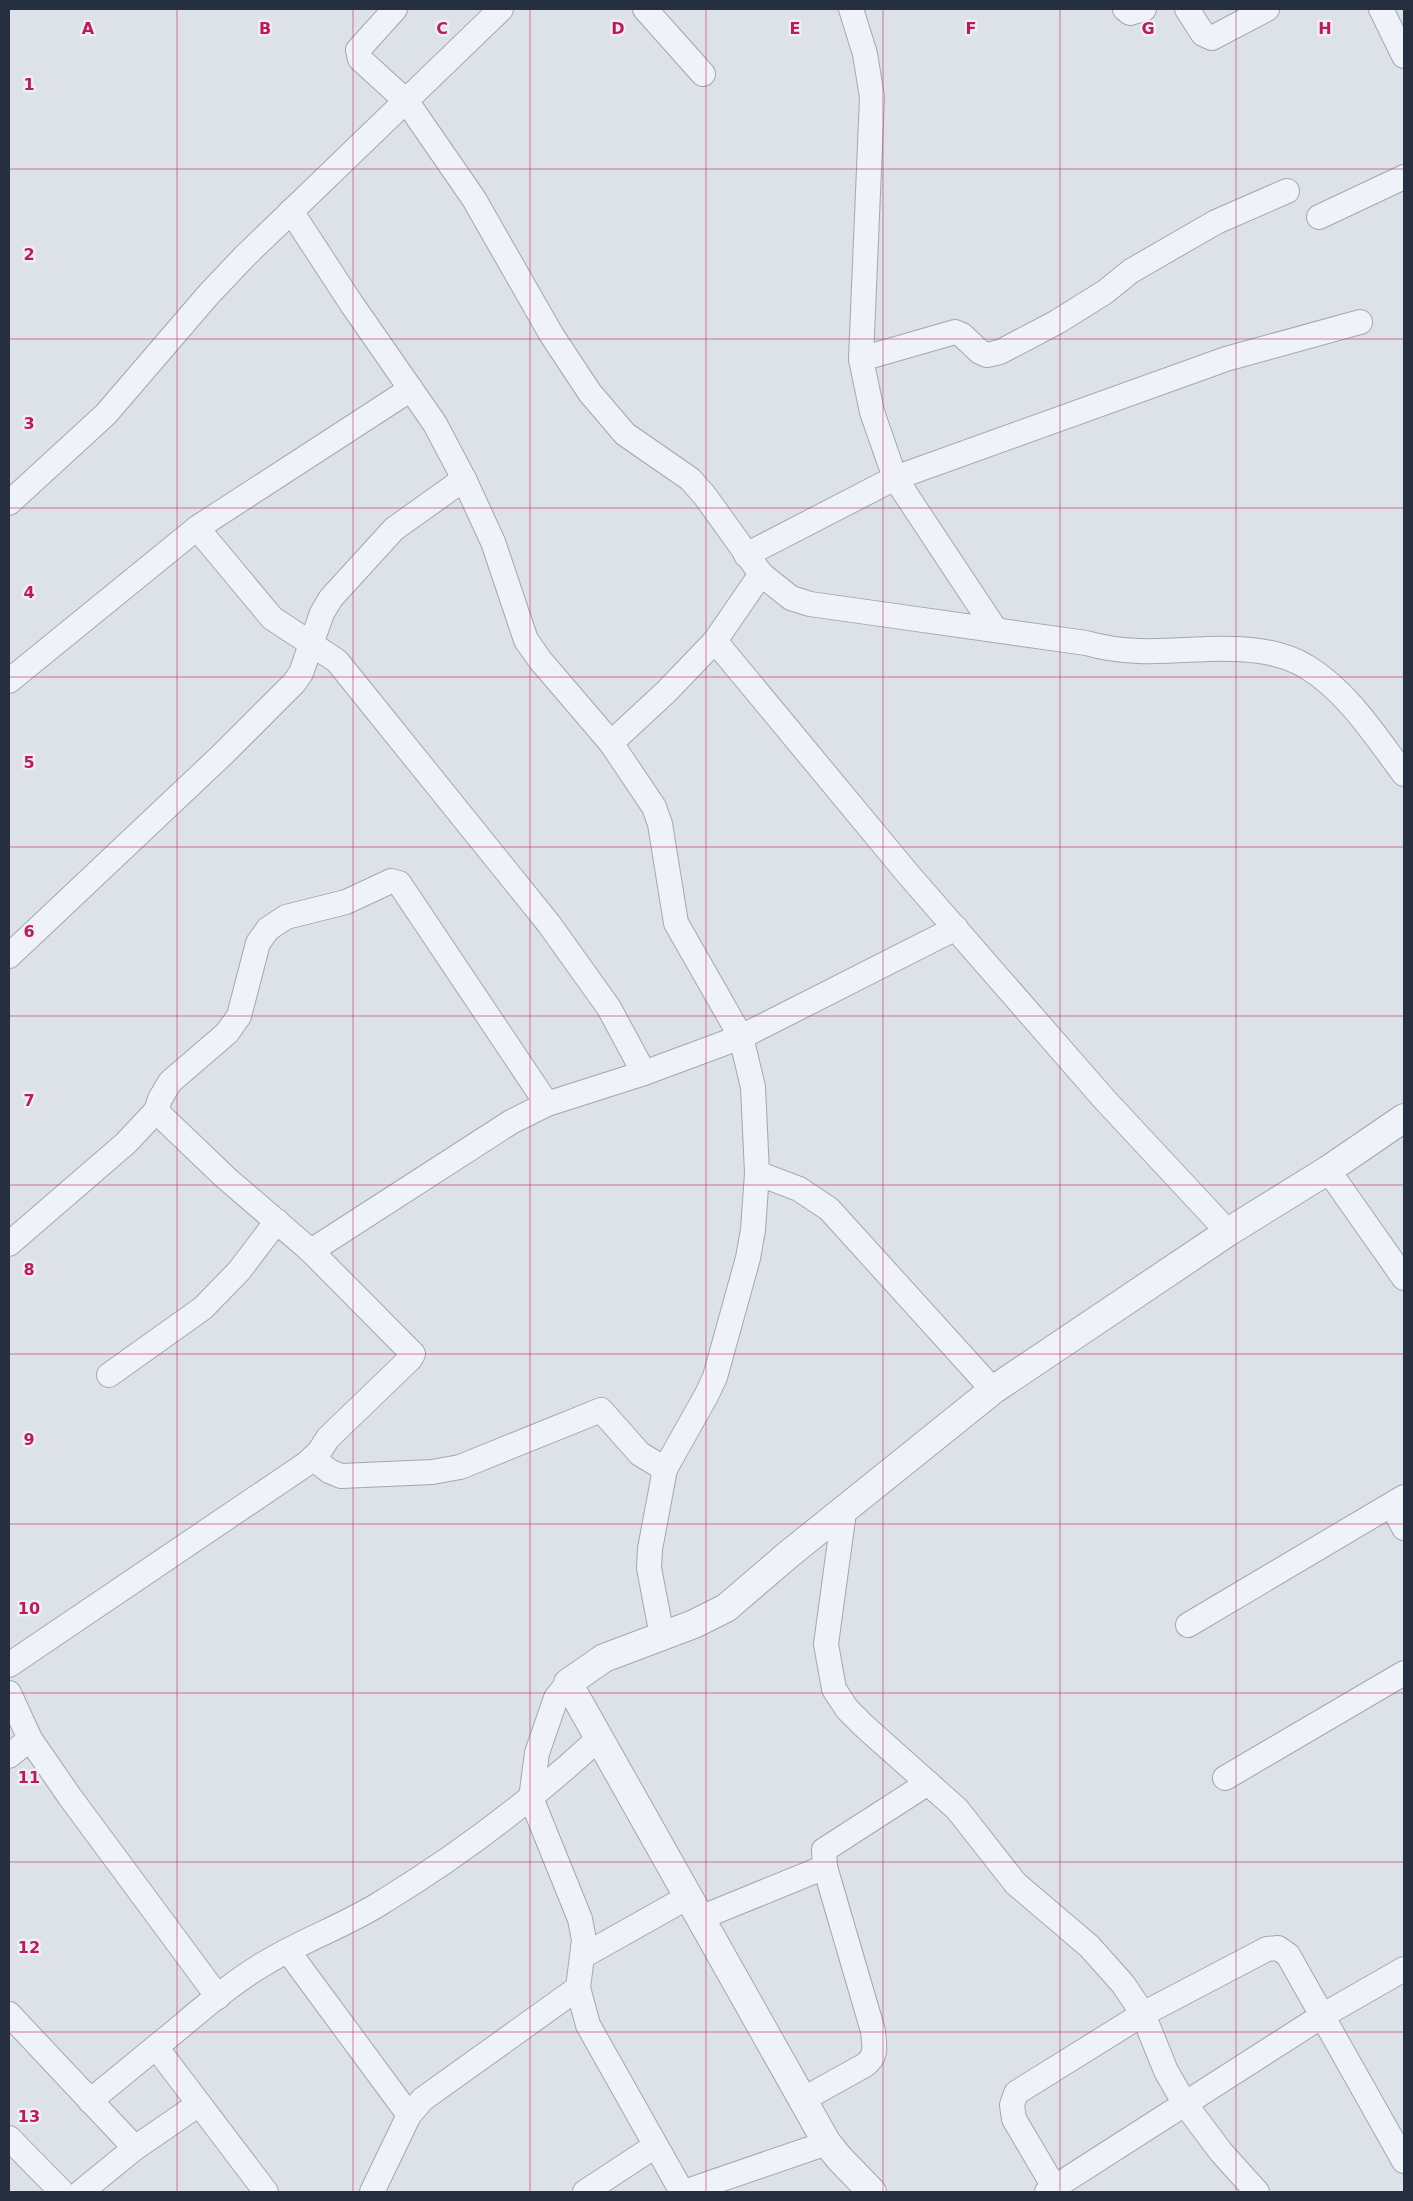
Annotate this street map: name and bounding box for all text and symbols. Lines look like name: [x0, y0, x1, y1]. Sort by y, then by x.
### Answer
text: A: [82, 19, 95, 38]
text: B: [259, 19, 271, 38]
text: C: [436, 19, 448, 38]
text: D: [611, 19, 625, 38]
text: E: [790, 19, 800, 38]
text: F: [966, 19, 976, 38]
text: G: [1141, 19, 1155, 38]
text: H: [1318, 19, 1332, 38]
text: 1: [23, 75, 35, 94]
text: 2: [23, 245, 35, 264]
text: 3: [23, 414, 35, 433]
text: 4: [23, 583, 35, 602]
text: 5: [23, 753, 35, 772]
text: 6: [23, 922, 35, 941]
text: 7: [23, 1091, 35, 1110]
text: 8: [23, 1260, 35, 1279]
text: 9: [23, 1430, 35, 1449]
text: 10: [18, 1599, 40, 1618]
text: 11: [18, 1768, 40, 1787]
text: 12: [18, 1938, 40, 1957]
text: 13: [18, 2107, 40, 2126]

